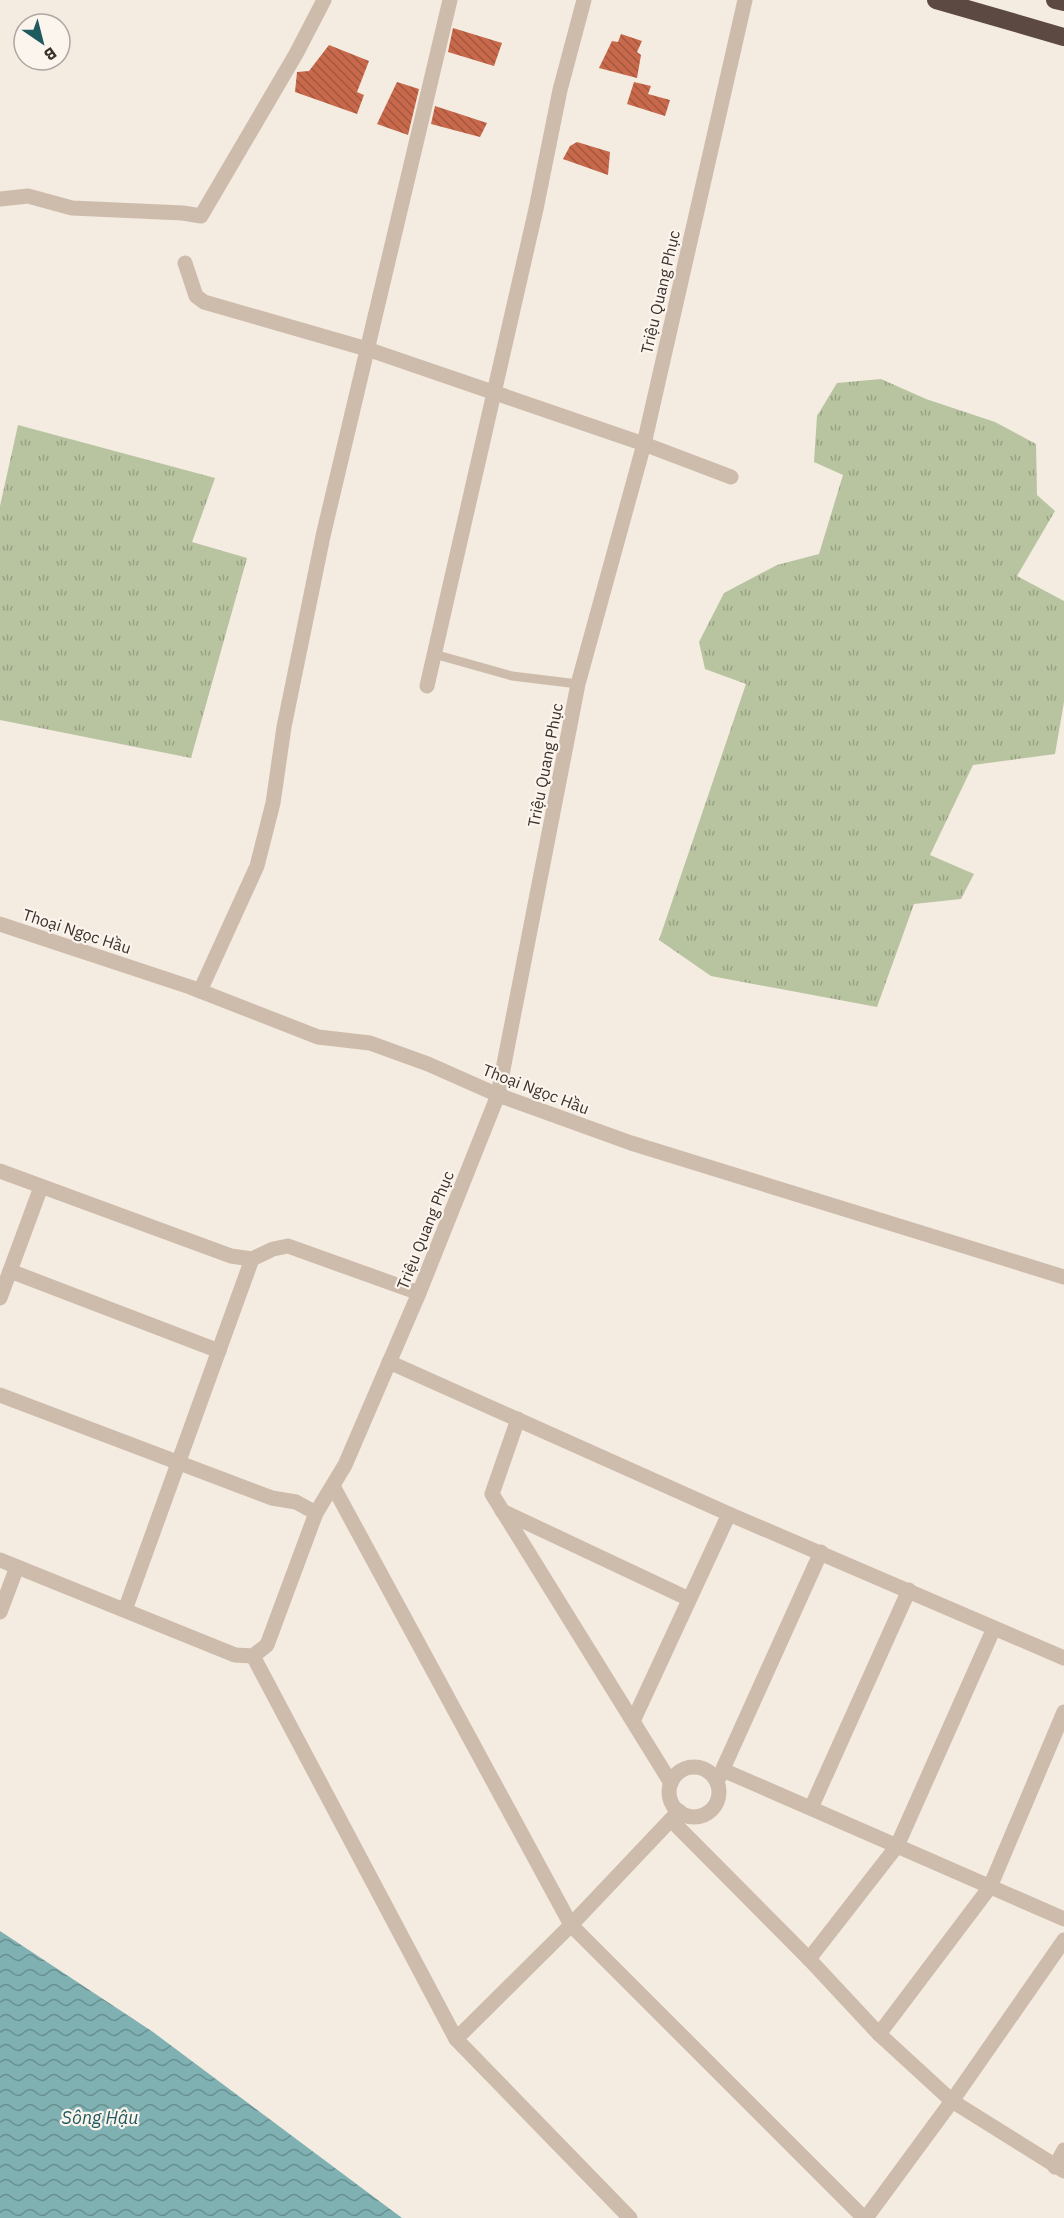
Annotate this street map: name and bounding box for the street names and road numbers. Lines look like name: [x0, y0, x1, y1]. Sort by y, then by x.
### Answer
street label: Triệu Quang Phục: [636, 228, 684, 356]
street label: Triệu Quang Phục: [523, 701, 567, 829]
street label: Thoại Ngọc Hầu: [20, 904, 134, 958]
street label: Thoại Ngọc Hầu: [480, 1059, 592, 1119]
street label: Triệu Quang Phục: [392, 1168, 458, 1292]

